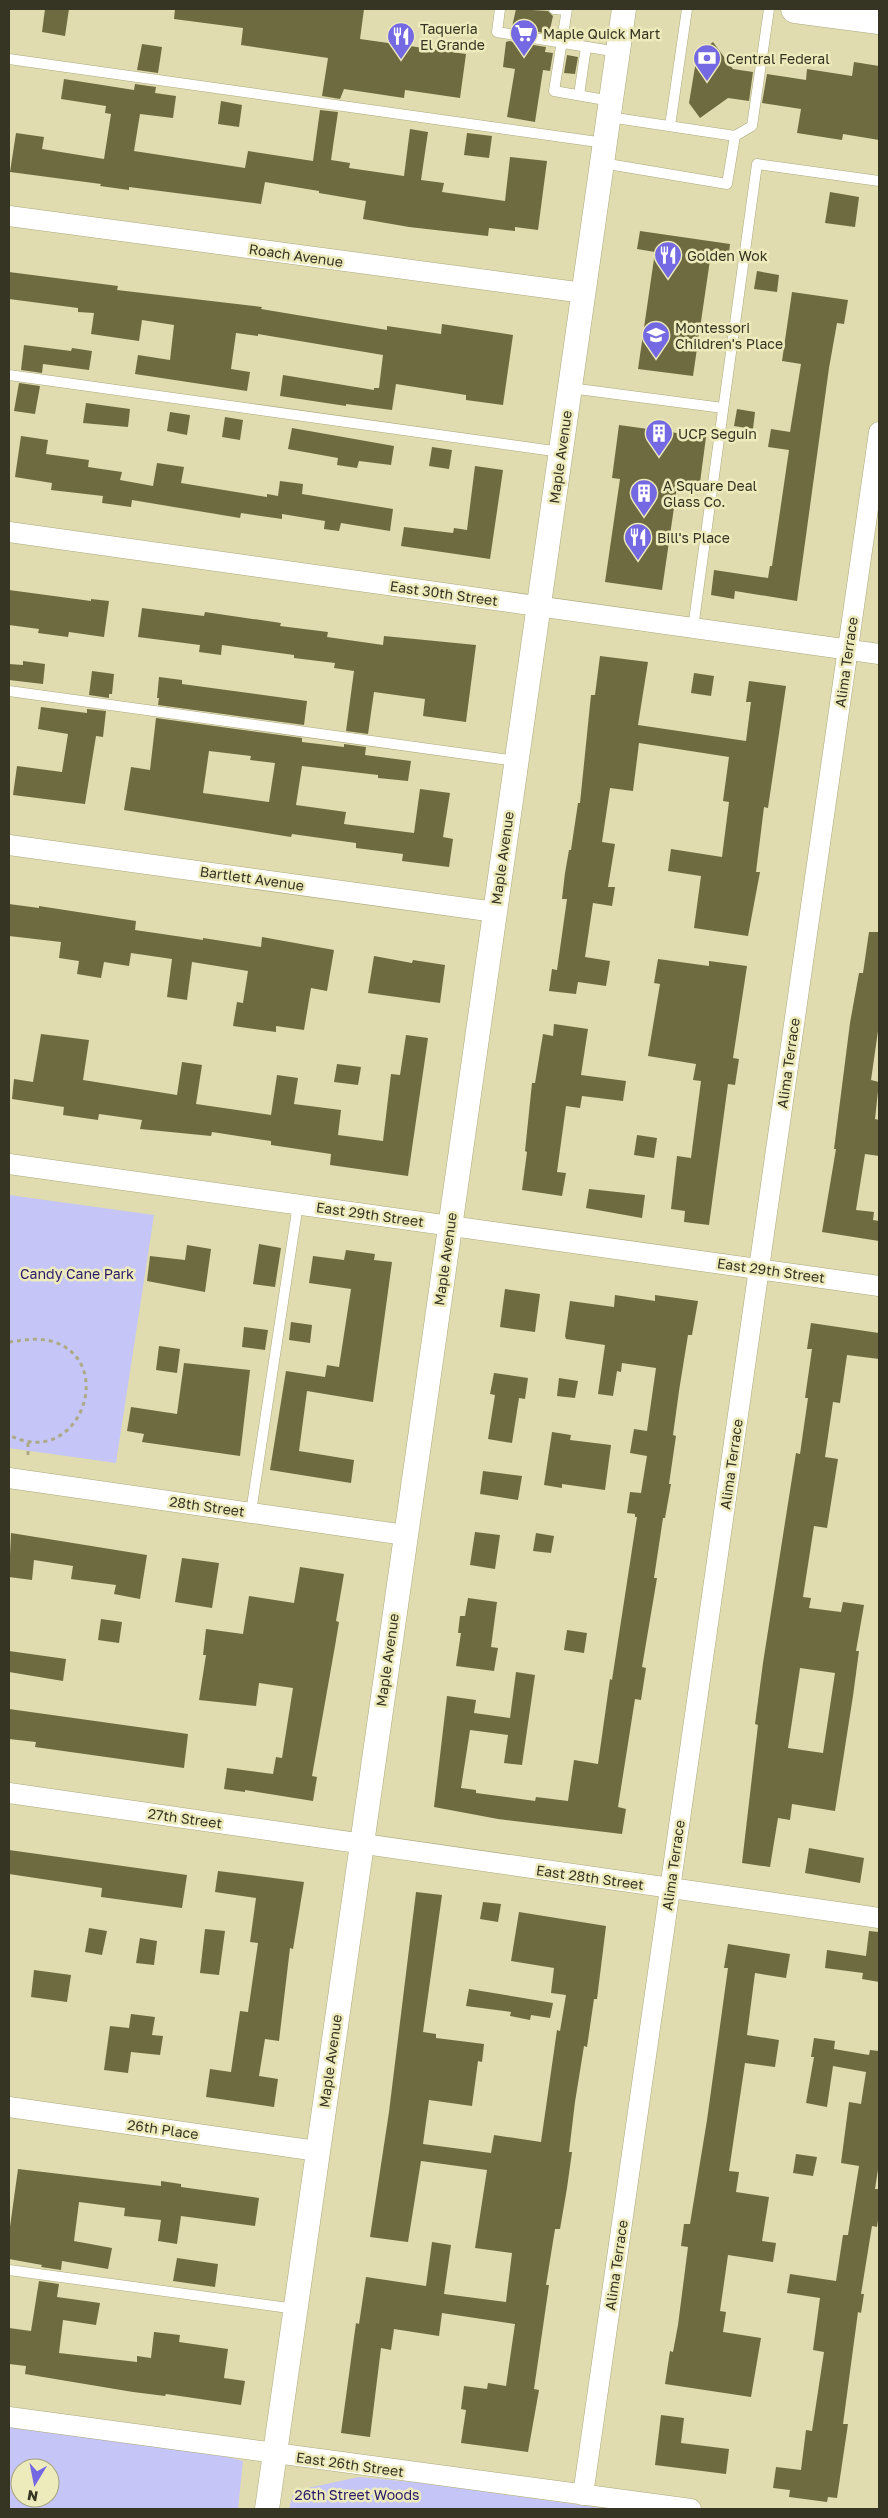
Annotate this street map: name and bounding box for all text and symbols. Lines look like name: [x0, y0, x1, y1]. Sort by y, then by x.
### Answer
supermarket icon: Maple Quick Mart: [509, 18, 539, 57]
place label: Taqueria El Grande: [420, 20, 485, 53]
restaurant icon: Taqueria El Grande: [386, 21, 416, 60]
place label: Maple Quick Mart: [543, 25, 660, 42]
bank icon: Central Federal: [692, 43, 722, 82]
place label: Central Federal: [726, 50, 830, 67]
street label: Roach Avenue: [248, 240, 344, 270]
restaurant icon: Golden Wok: [653, 240, 683, 279]
place label: Golden Wok: [687, 247, 768, 264]
place label: Montessori Children's Place: [675, 319, 783, 352]
school or university icon: Montessori Children's Place: [641, 320, 671, 359]
street label: Maple Avenue: [545, 409, 575, 505]
building icon: UCP Seguin: [644, 418, 674, 457]
place label: UCP Seguin: [678, 425, 757, 442]
place label: A Square Deal Glass Co.: [663, 477, 757, 510]
building icon: A Square Deal Glass Co.: [629, 478, 659, 517]
restaurant icon: Bill's Place: [623, 522, 653, 561]
place label: Bill's Place: [657, 529, 730, 546]
street label: East 30th Street: [389, 577, 499, 609]
street label: Alima Terrace: [831, 616, 861, 708]
street label: Maple Avenue: [487, 810, 517, 906]
street label: Bartlett Avenue: [199, 862, 305, 894]
street label: Alima Terrace: [773, 1017, 803, 1109]
street label: East 29th Street: [315, 1198, 425, 1230]
street label: Maple Avenue: [430, 1211, 460, 1307]
street label: East 29th Street: [716, 1254, 826, 1286]
park label: Candy Cane Park: [20, 1265, 134, 1282]
street label: Alima Terrace: [716, 1418, 746, 1510]
street label: 28th Street: [168, 1492, 246, 1520]
street label: Maple Avenue: [372, 1612, 402, 1708]
street label: 27th Street: [147, 1804, 223, 1832]
street label: Alima Terrace: [658, 1819, 688, 1911]
street label: East 28th Street: [535, 1861, 645, 1893]
street label: Maple Avenue: [315, 2013, 345, 2109]
street label: 26th Place: [126, 2116, 200, 2142]
street label: Alima Terrace: [601, 2219, 631, 2311]
street label: East 26th Street: [295, 2448, 405, 2480]
north arrow: [10, 2458, 60, 2508]
park label: 26th Street Woods: [295, 2486, 419, 2503]
text: N: [26, 2487, 39, 2506]

